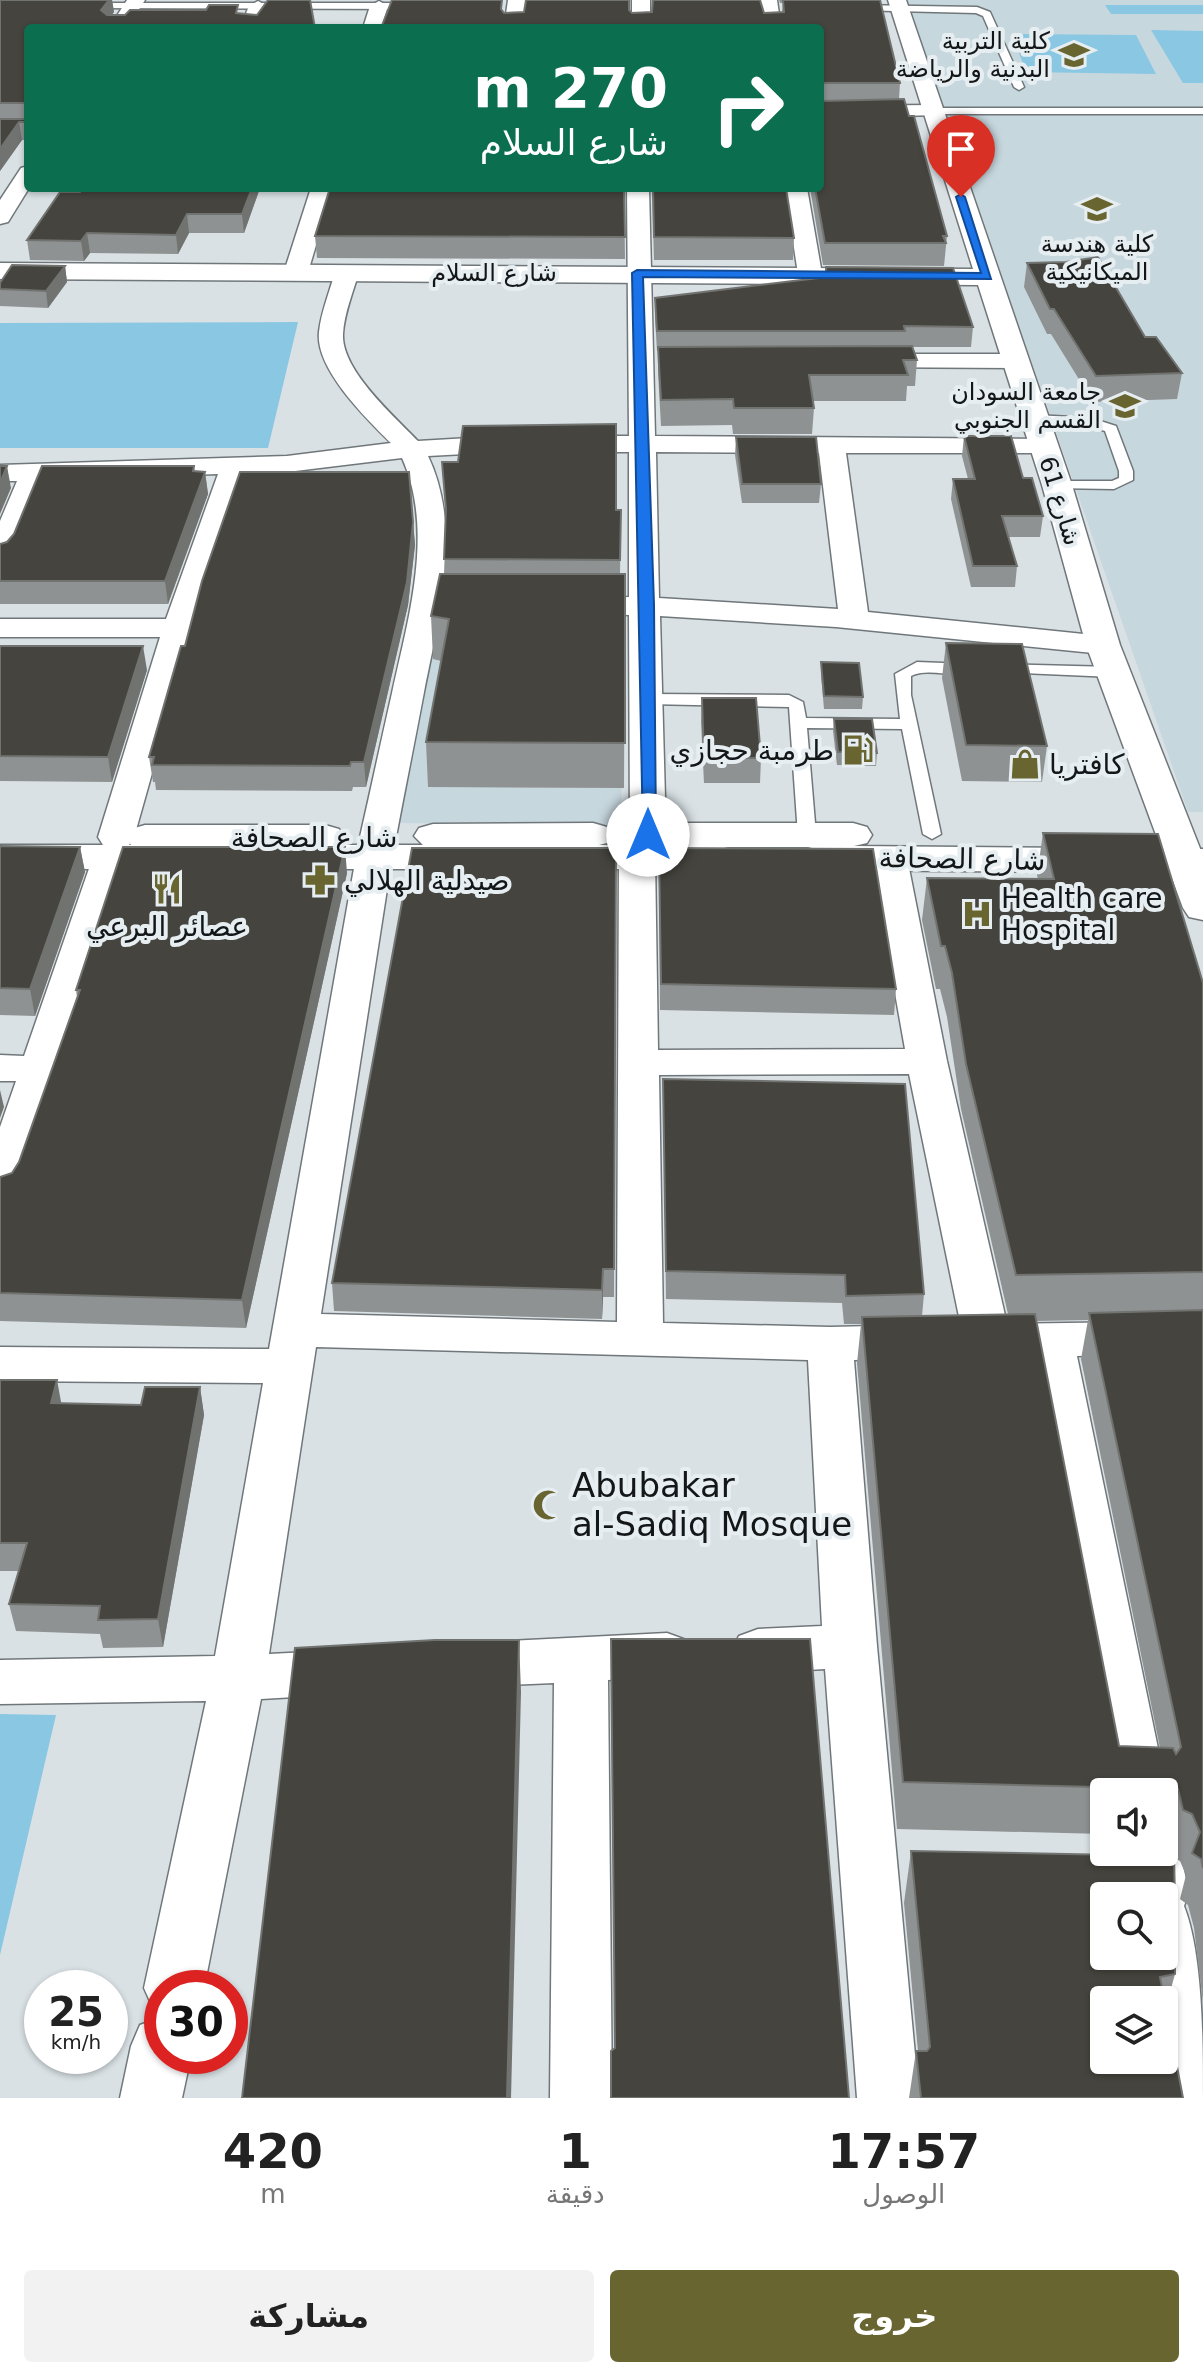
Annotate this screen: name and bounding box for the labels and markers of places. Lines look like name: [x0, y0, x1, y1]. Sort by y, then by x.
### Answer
place label: كلية التربية البدنية والرياضة: [896, 27, 1051, 83]
school or university icon: كلية التربية البدنية والرياضة: [1057, 38, 1091, 72]
pin: [927, 115, 995, 197]
school or university icon: كلية هندسة الميكانيكية: [1080, 192, 1114, 226]
place label: كلية هندسة الميكانيكية: [1041, 230, 1154, 286]
place label: جامعة السودان القسم الجنوبي: [951, 378, 1101, 434]
school or university icon: جامعة السودان القسم الجنوبي: [1108, 389, 1142, 423]
fuel station icon: طرمبة حجازي: [841, 733, 875, 767]
place label: طرمبة حجازي: [670, 734, 834, 767]
shop icon: كافتريا: [1008, 747, 1042, 781]
place label: كافتريا: [1049, 748, 1125, 781]
pharmacy icon: صيدلية الهلالي: [303, 863, 337, 897]
place label: صيدلية الهلالي: [344, 864, 510, 897]
restaurant icon: عصائر البرعي: [150, 872, 184, 906]
place label: Health care Hospital: [1001, 882, 1163, 947]
hospital icon: Health care Hospital: [960, 897, 994, 931]
place label: عصائر البرعي: [86, 910, 248, 943]
place label: Abubakar al-Sadiq Mosque: [572, 1465, 852, 1544]
mosque icon: Abubakar al-Sadiq Mosque: [531, 1488, 565, 1522]

